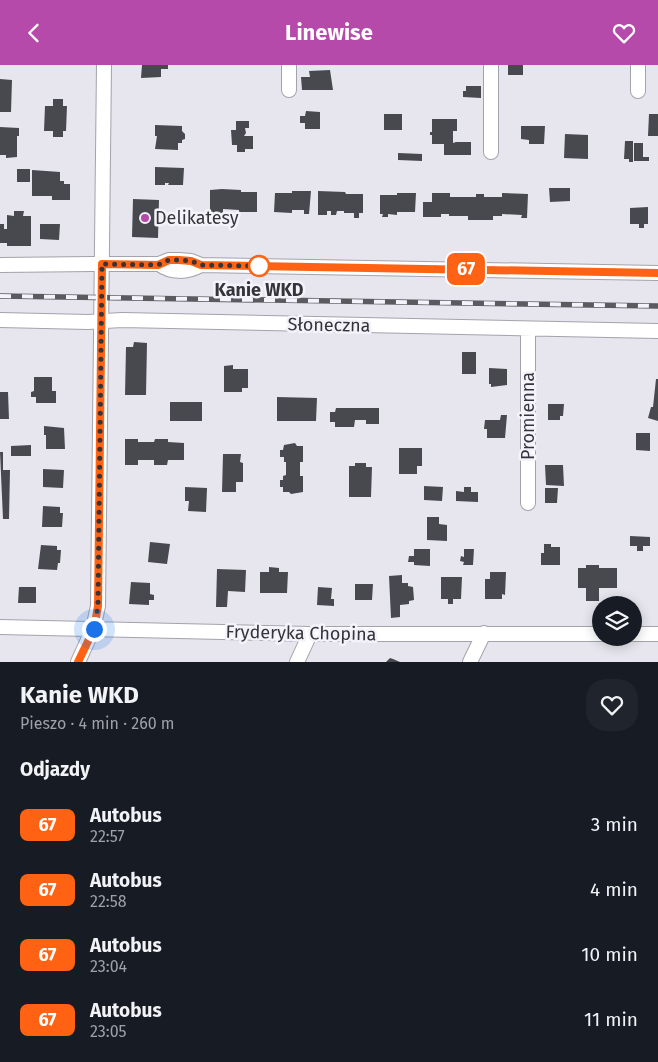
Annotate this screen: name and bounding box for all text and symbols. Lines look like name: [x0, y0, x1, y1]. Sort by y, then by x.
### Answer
icon: back: [20, 19, 48, 47]
text: Linewise: [285, 19, 373, 46]
icon: heart: [610, 19, 638, 47]
place label: Delikatesy: [155, 207, 239, 229]
marker: Delikatesy: [139, 212, 151, 224]
line badge: 67: [444, 253, 488, 285]
marker: Kanie WKD: [248, 255, 270, 277]
text: 67: [457, 258, 475, 280]
place label: Kanie WKD: [214, 279, 304, 301]
street label: Słoneczna: [287, 313, 371, 337]
street label: Promienna: [517, 372, 539, 460]
map controls: [592, 596, 642, 646]
button: layers: [592, 596, 642, 646]
your location: [82, 617, 107, 642]
street label: Fryderyka Chopina: [225, 621, 377, 645]
button: heart: [586, 679, 638, 731]
text: Kanie WKD: [20, 681, 139, 709]
text: Pieszo · 4 min · 260 m: [20, 714, 175, 733]
text: Odjazdy: [20, 758, 90, 781]
text: Autobus: [90, 804, 162, 827]
text: 3 min: [591, 813, 638, 836]
text: 67: [38, 814, 57, 836]
text: 22:57: [90, 827, 124, 846]
text: Autobus: [90, 869, 162, 892]
text: 4 min: [590, 878, 638, 901]
text: 67: [38, 879, 57, 901]
text: 22:58: [90, 892, 127, 911]
text: Autobus: [90, 934, 162, 957]
text: 10 min: [581, 943, 638, 966]
text: 67: [38, 944, 57, 966]
text: 23:04: [90, 957, 127, 976]
text: Autobus: [90, 999, 162, 1022]
text: 11 min: [584, 1008, 638, 1031]
text: 67: [38, 1009, 57, 1031]
text: 23:05: [90, 1022, 127, 1041]

